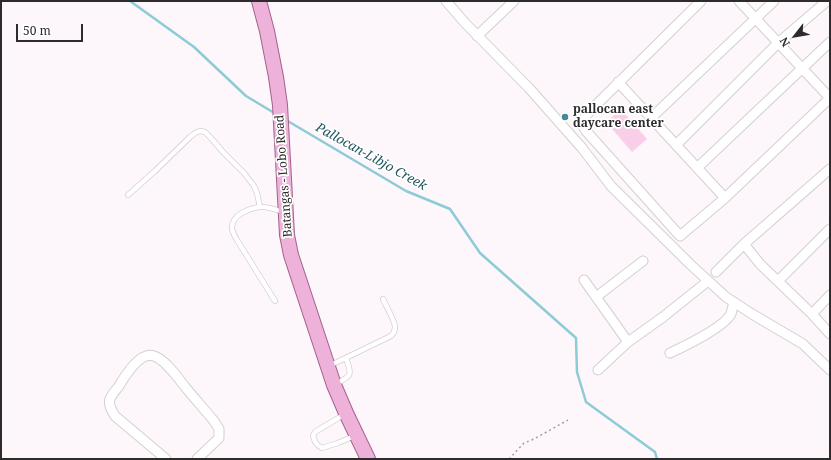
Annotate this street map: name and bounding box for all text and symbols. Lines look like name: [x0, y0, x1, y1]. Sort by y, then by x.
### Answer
scale bar: [18, 16, 85, 42]
north arrow: [775, 16, 815, 56]
text: 50 m: [23, 22, 51, 39]
text: N: [776, 35, 793, 50]
place label: pallocan east daycare center: [573, 103, 664, 131]
marker: pallocan east daycare center: [560, 112, 570, 122]
street label: Batangas - Lobo Road: [273, 114, 295, 238]
water label: Pallocan-Libjo Creek: [313, 120, 429, 194]

